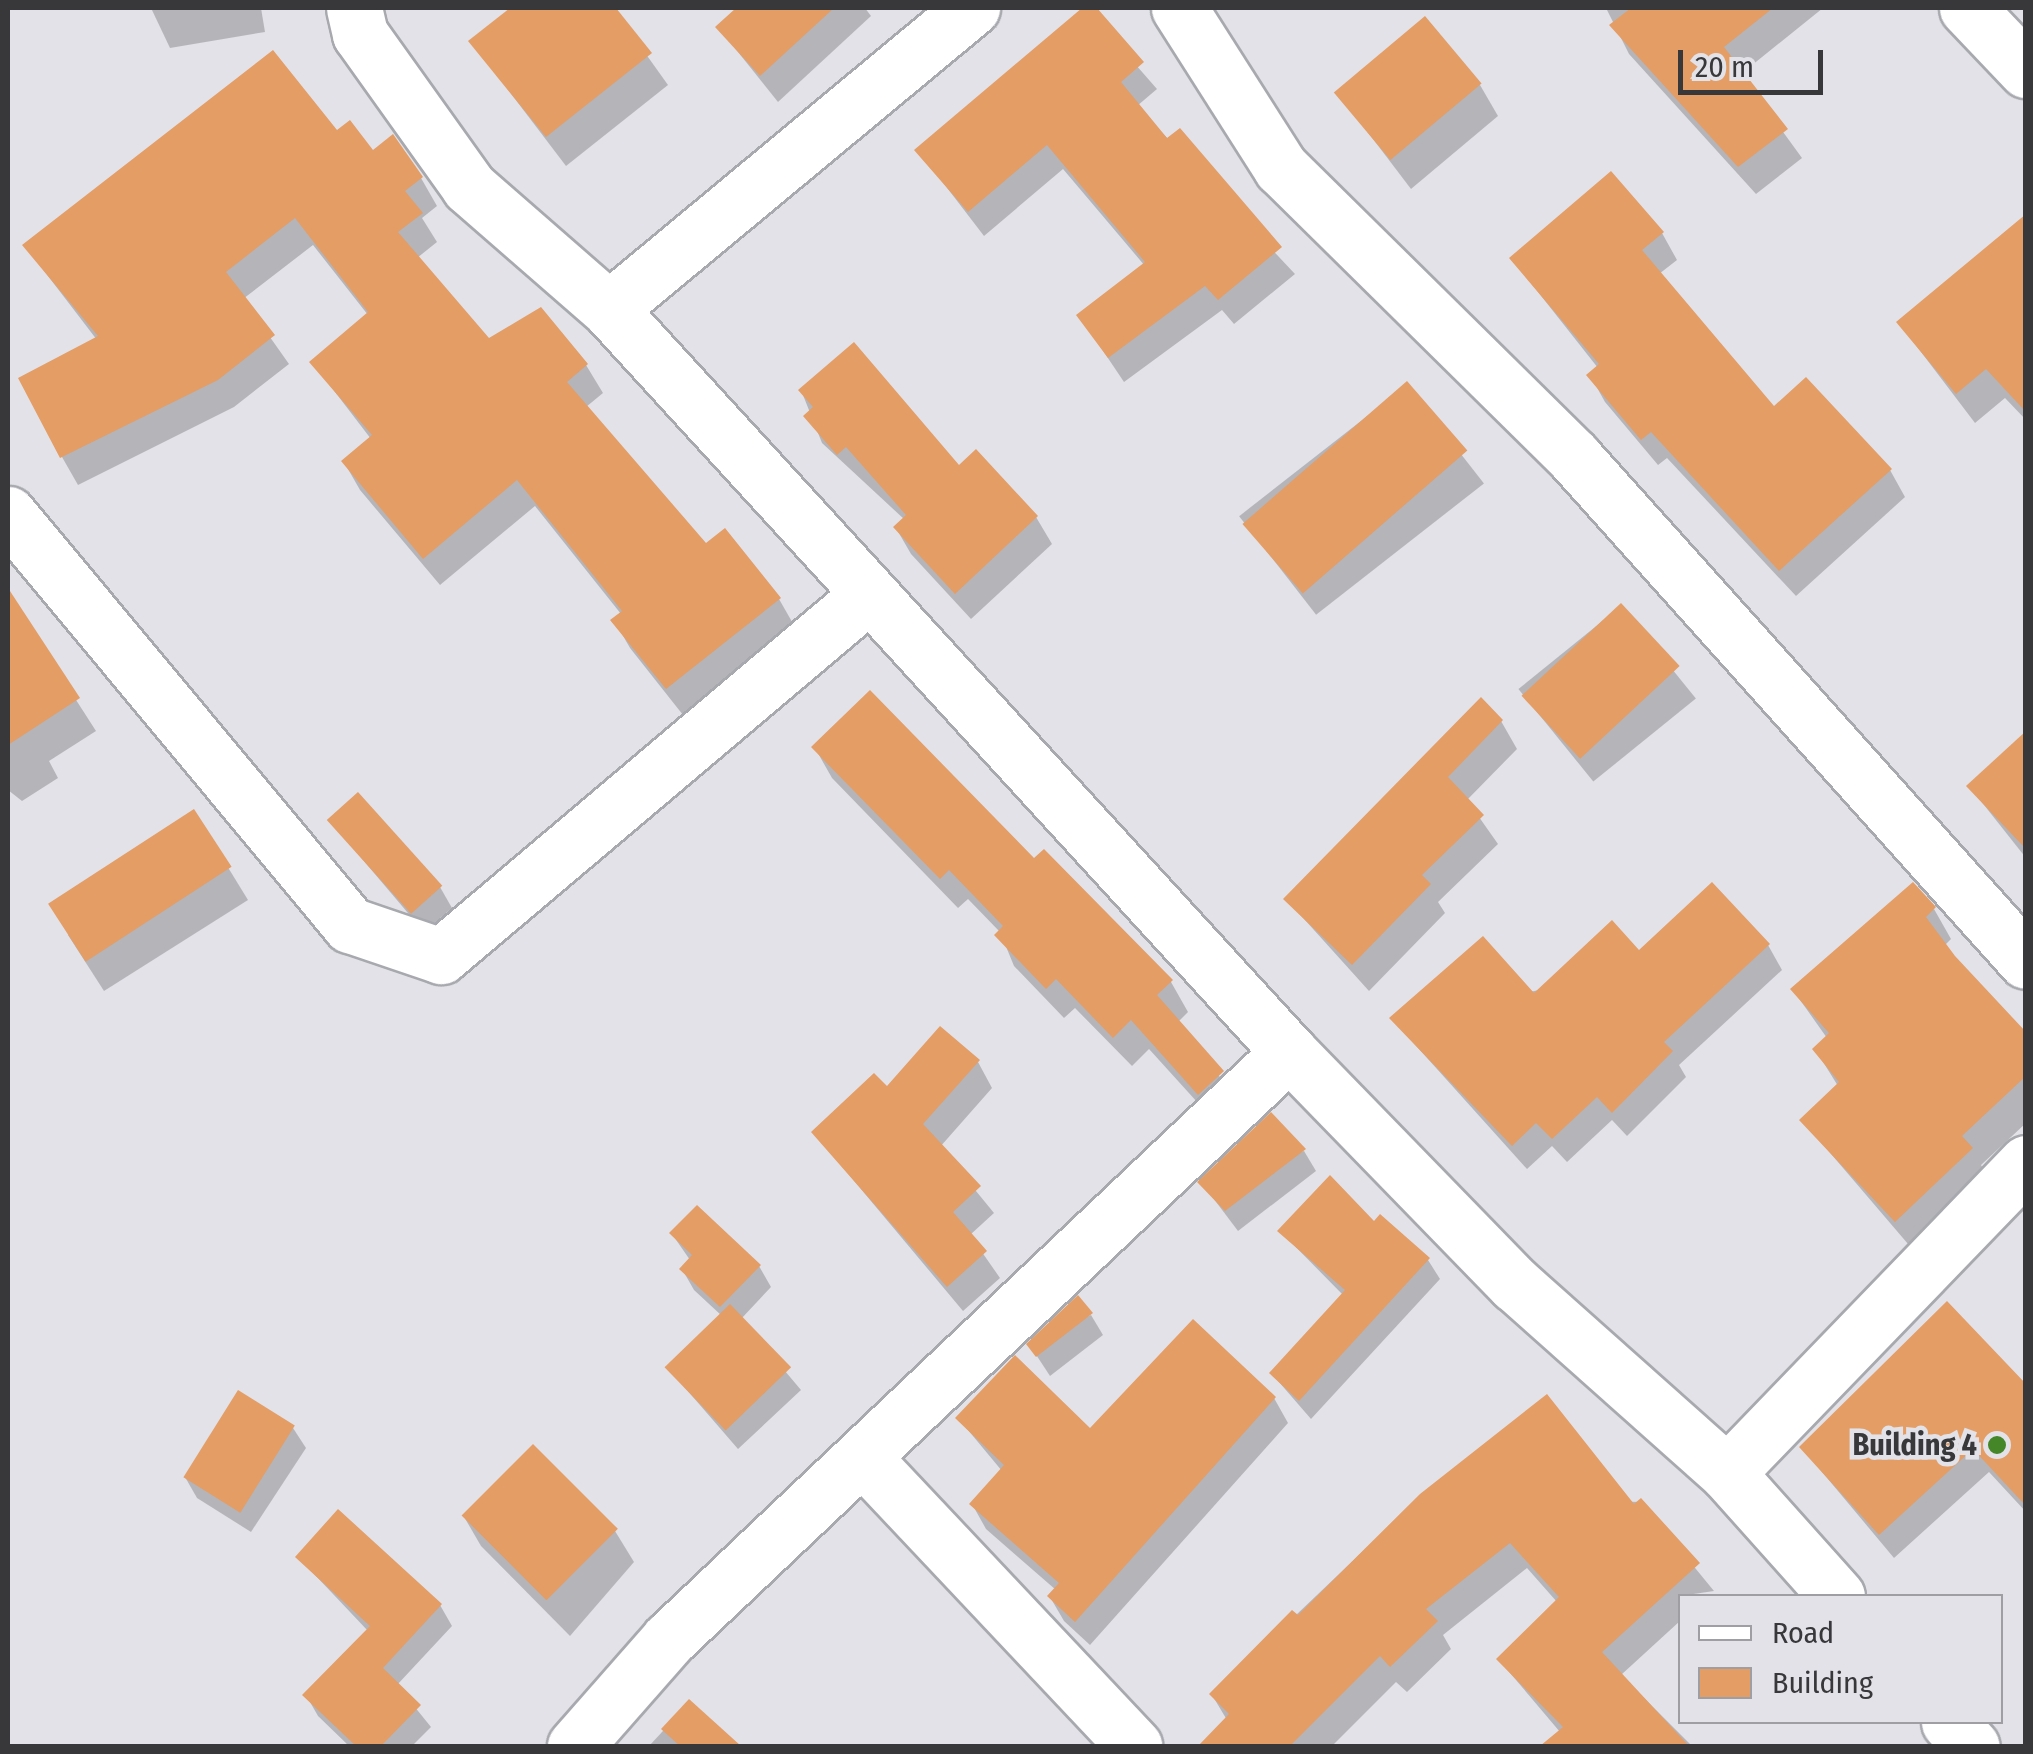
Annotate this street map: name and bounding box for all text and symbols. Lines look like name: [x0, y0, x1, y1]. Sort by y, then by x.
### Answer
scale bar: [1683, 30, 1828, 92]
text: 20 m: [1695, 49, 1754, 85]
place label: Building 4: [1852, 1427, 1977, 1463]
marker: Building 4: [1986, 1434, 2008, 1456]
legend: [1678, 1594, 2003, 1724]
text: Road: [1772, 1615, 1834, 1651]
text: Building: [1772, 1665, 1873, 1701]

